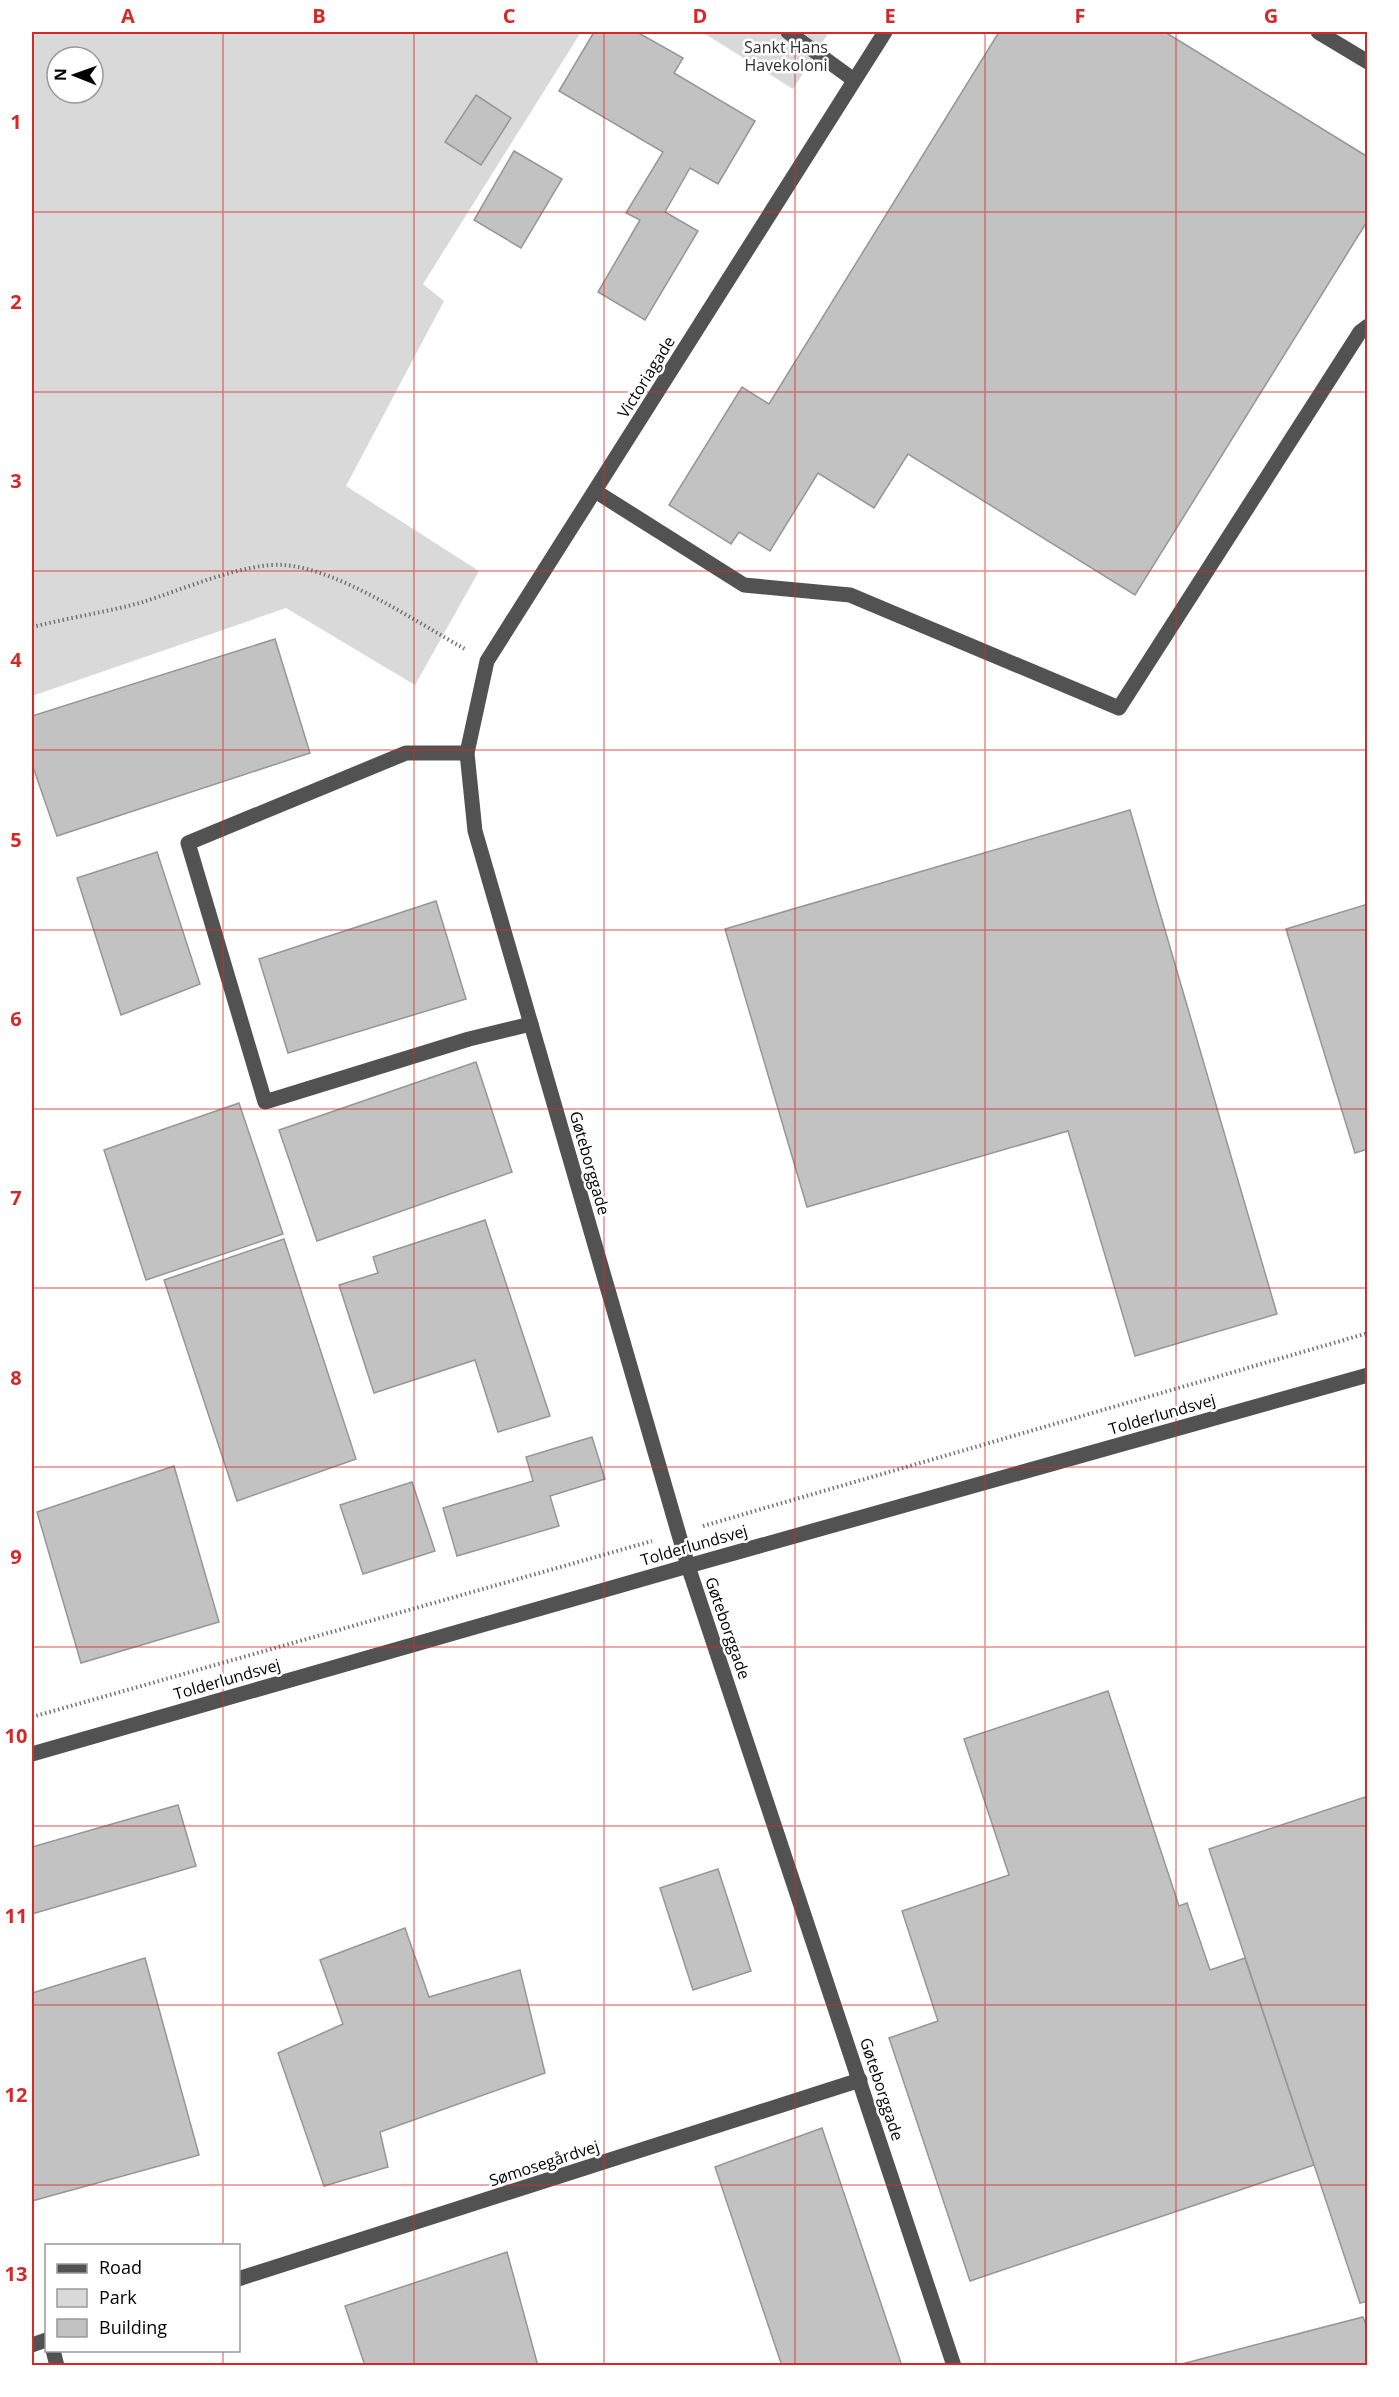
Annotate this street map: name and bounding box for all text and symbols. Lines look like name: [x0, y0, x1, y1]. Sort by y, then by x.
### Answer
text: A: [121, 2, 135, 29]
text: B: [312, 2, 326, 29]
text: C: [503, 2, 516, 29]
text: D: [693, 2, 707, 29]
text: E: [884, 2, 896, 29]
text: F: [1075, 2, 1085, 29]
text: G: [1264, 2, 1278, 29]
park label: Sankt Hans Havekoloni: [744, 36, 828, 76]
north arrow: [45, 45, 105, 105]
text: N: [49, 68, 71, 81]
text: 1: [10, 108, 22, 135]
text: 2: [10, 288, 22, 315]
street label: Victoriagade: [612, 332, 680, 422]
text: 3: [10, 467, 22, 494]
text: 4: [10, 646, 22, 673]
text: 5: [10, 826, 22, 853]
text: 6: [10, 1005, 22, 1032]
street label: Gøteborggade: [565, 1109, 615, 1217]
text: 7: [10, 1184, 22, 1211]
text: 8: [10, 1364, 22, 1391]
street label: Tolderlundsvej: [1106, 1388, 1218, 1440]
street label: Tolderlundsvej: [638, 1519, 750, 1571]
text: 9: [10, 1543, 22, 1570]
street label: Gøteborggade: [700, 1574, 756, 1682]
street label: Tolderlundsvej: [171, 1653, 283, 1705]
text: 10: [5, 1722, 27, 1749]
text: 11: [5, 1902, 27, 1929]
street label: Gøteborggade: [855, 2035, 909, 2143]
text: 12: [5, 2081, 27, 2108]
street label: Sømosegårdvej: [486, 2135, 602, 2191]
legend: [45, 2244, 240, 2352]
text: Road: [99, 2255, 142, 2279]
text: 13: [5, 2260, 27, 2287]
text: Park: [99, 2285, 137, 2309]
text: Building: [99, 2315, 167, 2339]

